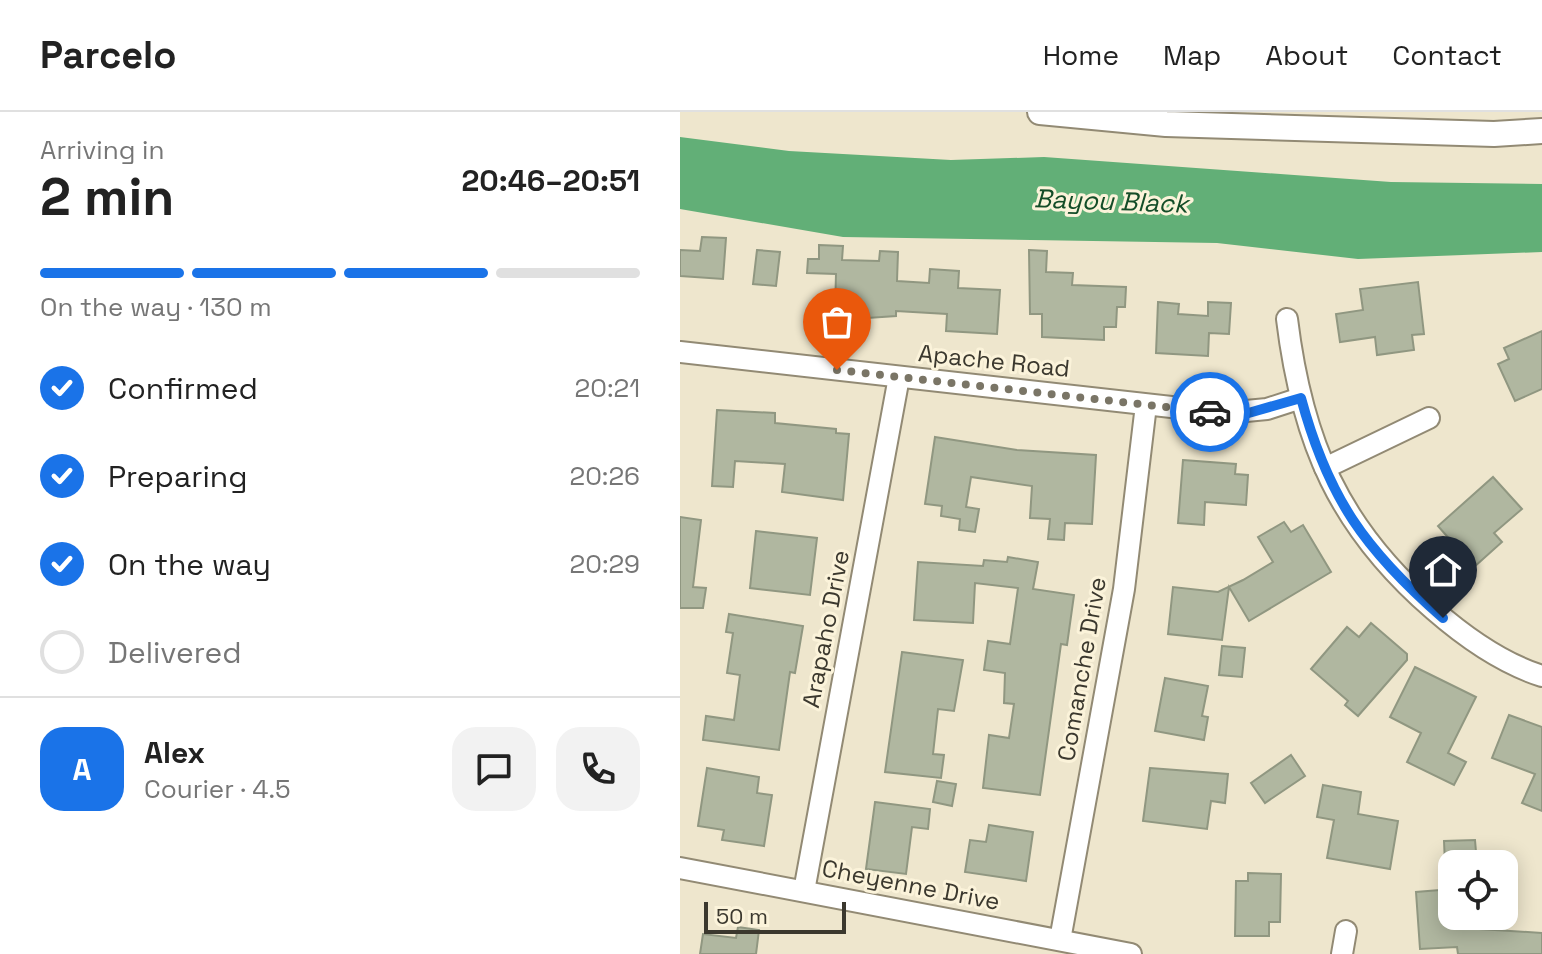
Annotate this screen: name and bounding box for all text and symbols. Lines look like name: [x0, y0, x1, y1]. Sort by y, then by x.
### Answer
text: Parcelo: [40, 31, 176, 79]
text: Home: [1043, 37, 1119, 73]
text: Map: [1163, 37, 1221, 73]
text: About: [1265, 37, 1348, 73]
text: Contact: [1392, 37, 1502, 73]
text: Arriving in: [40, 133, 164, 167]
text: 20:46–20:51: [461, 161, 640, 200]
text: 2 min: [40, 164, 174, 230]
water label: Bayou Black: [1033, 181, 1192, 221]
pin: [803, 288, 871, 370]
text: On the way · 130 m: [40, 290, 272, 324]
icon: bag: [815, 300, 859, 344]
street label: Apache Road: [917, 337, 1071, 384]
icon: check: [40, 366, 84, 410]
text: Confirmed: [108, 369, 258, 408]
text: 20:21: [575, 371, 640, 405]
courier: [1170, 372, 1250, 452]
icon: car: [1188, 390, 1232, 434]
icon: check: [40, 454, 84, 498]
text: Preparing: [108, 457, 247, 496]
text: 20:26: [569, 459, 640, 493]
pin: [1409, 536, 1477, 618]
icon: check: [40, 542, 84, 586]
text: On the way: [108, 545, 271, 584]
text: 20:29: [570, 547, 640, 581]
street label: Arapaho Drive: [795, 547, 856, 710]
icon: home: [1421, 548, 1465, 592]
street label: Comanche Drive: [1050, 574, 1113, 763]
text: Delivered: [108, 633, 242, 672]
button: chat: [452, 727, 536, 811]
button: phone: [556, 727, 640, 811]
text: Alex: [144, 733, 205, 772]
text: A: [72, 750, 92, 789]
text: Courier · 4.5: [144, 772, 291, 806]
map controls: [1438, 850, 1518, 930]
button: locate: [1438, 850, 1518, 930]
street label: Cheyenne Drive: [820, 852, 1003, 917]
scale bar: [704, 898, 846, 934]
text: 50 m: [716, 902, 768, 930]

